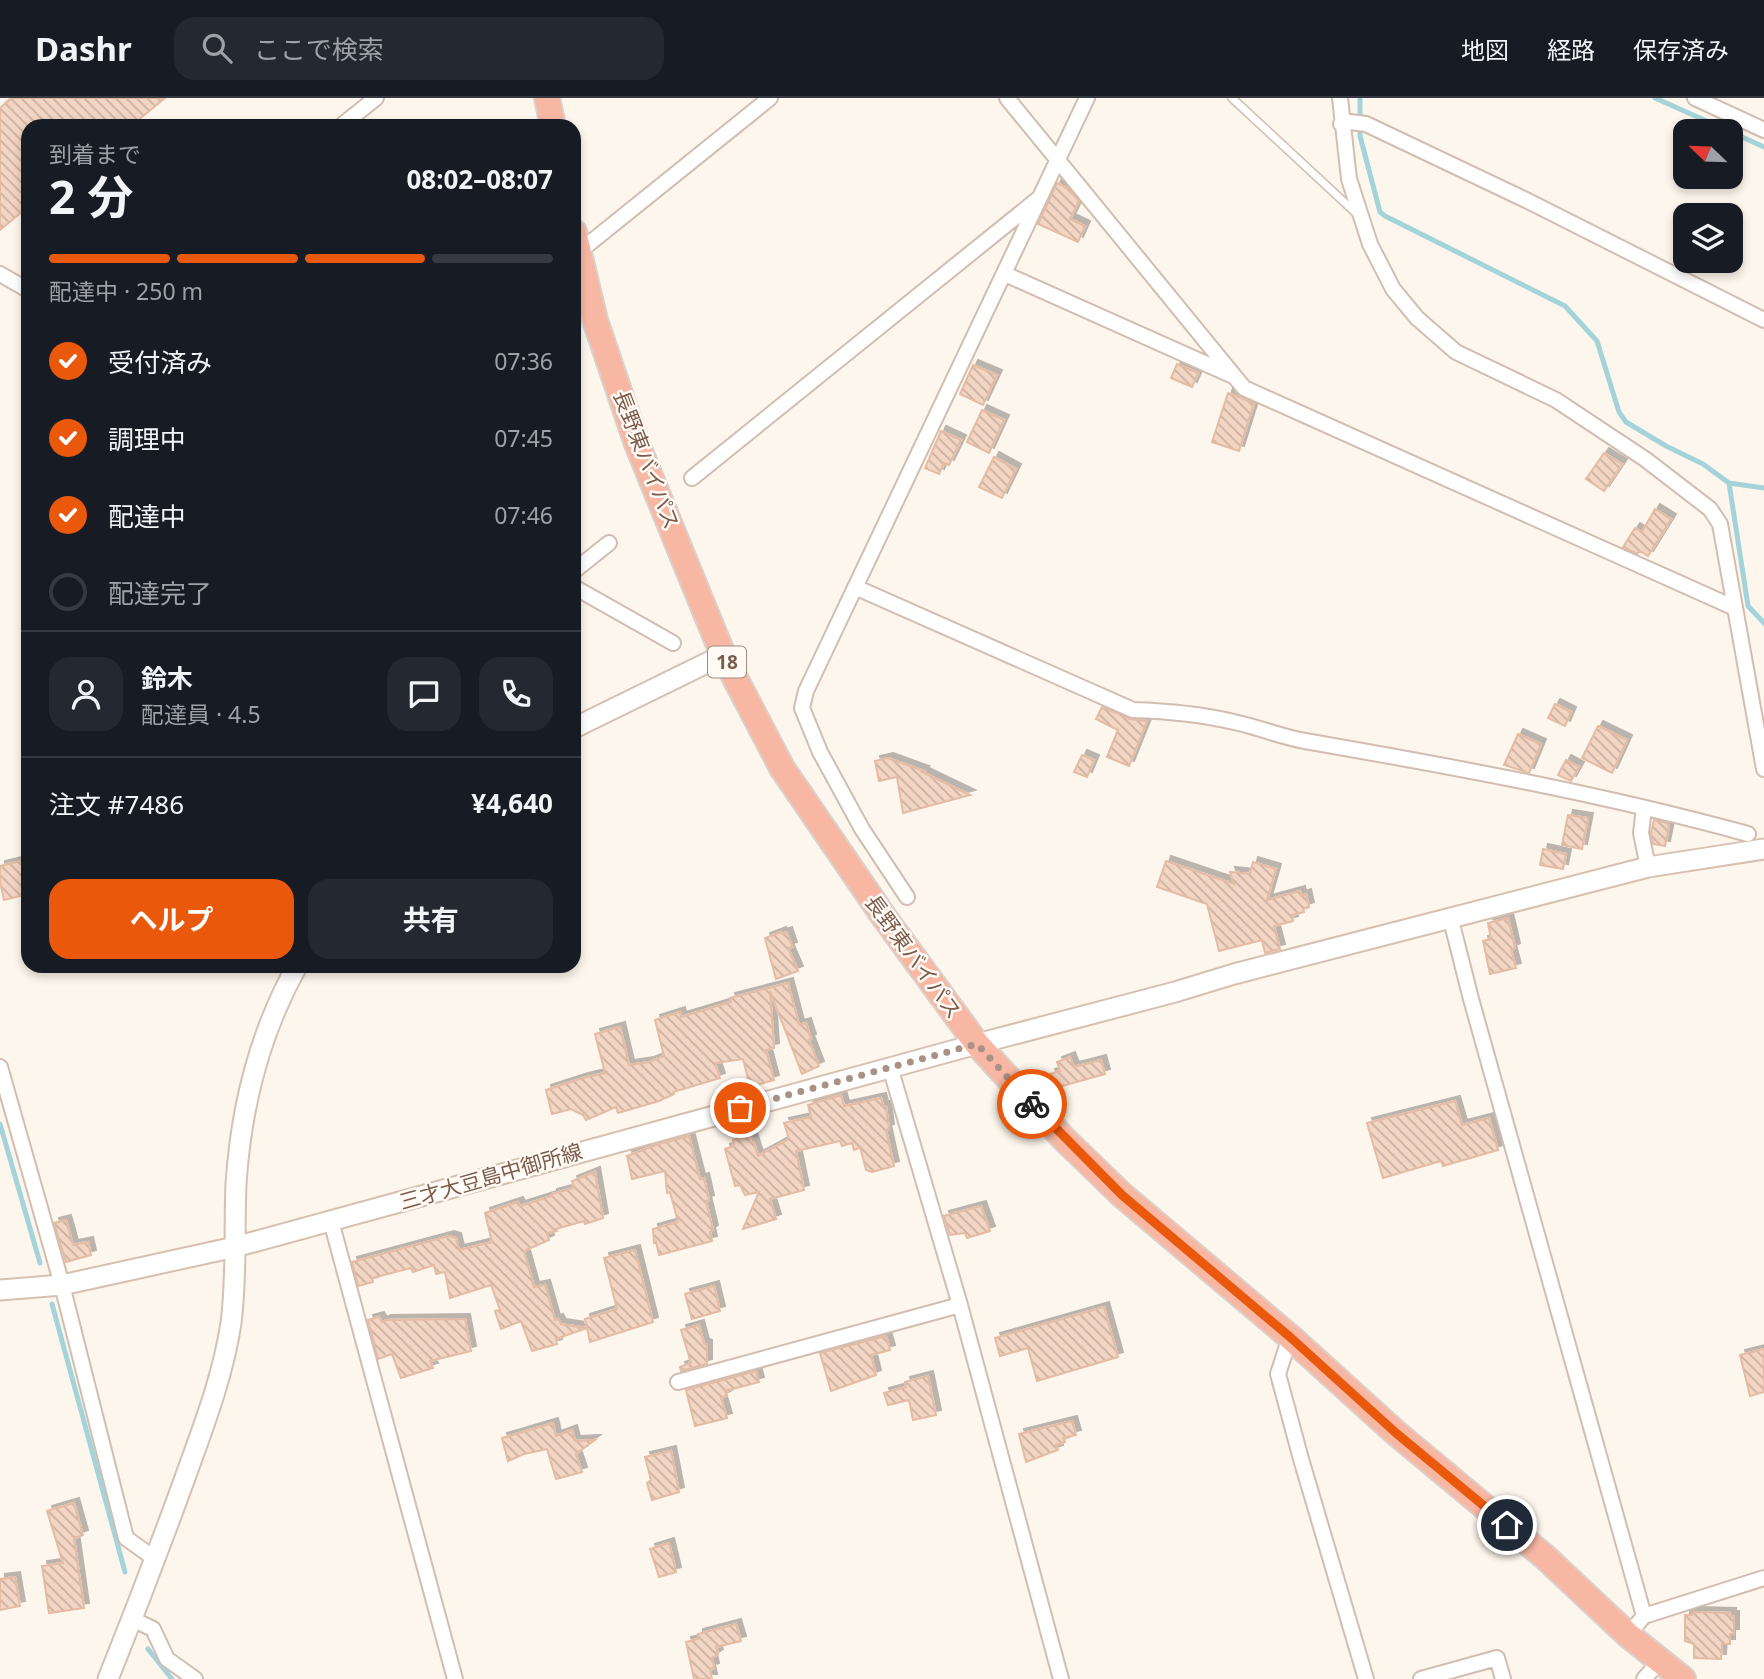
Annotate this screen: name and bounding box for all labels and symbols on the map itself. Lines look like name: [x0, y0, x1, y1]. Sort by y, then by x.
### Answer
north arrow: [1673, 119, 1743, 189]
street label: 長野東バイパス: [608, 386, 686, 533]
road number: 18: [708, 646, 746, 678]
street label: 長野東バイパス: [859, 889, 968, 1024]
courier: [997, 1069, 1067, 1139]
pin: [710, 1078, 770, 1138]
street label: 三才大豆島中御所線: [396, 1137, 585, 1216]
pin: [1477, 1495, 1537, 1555]

